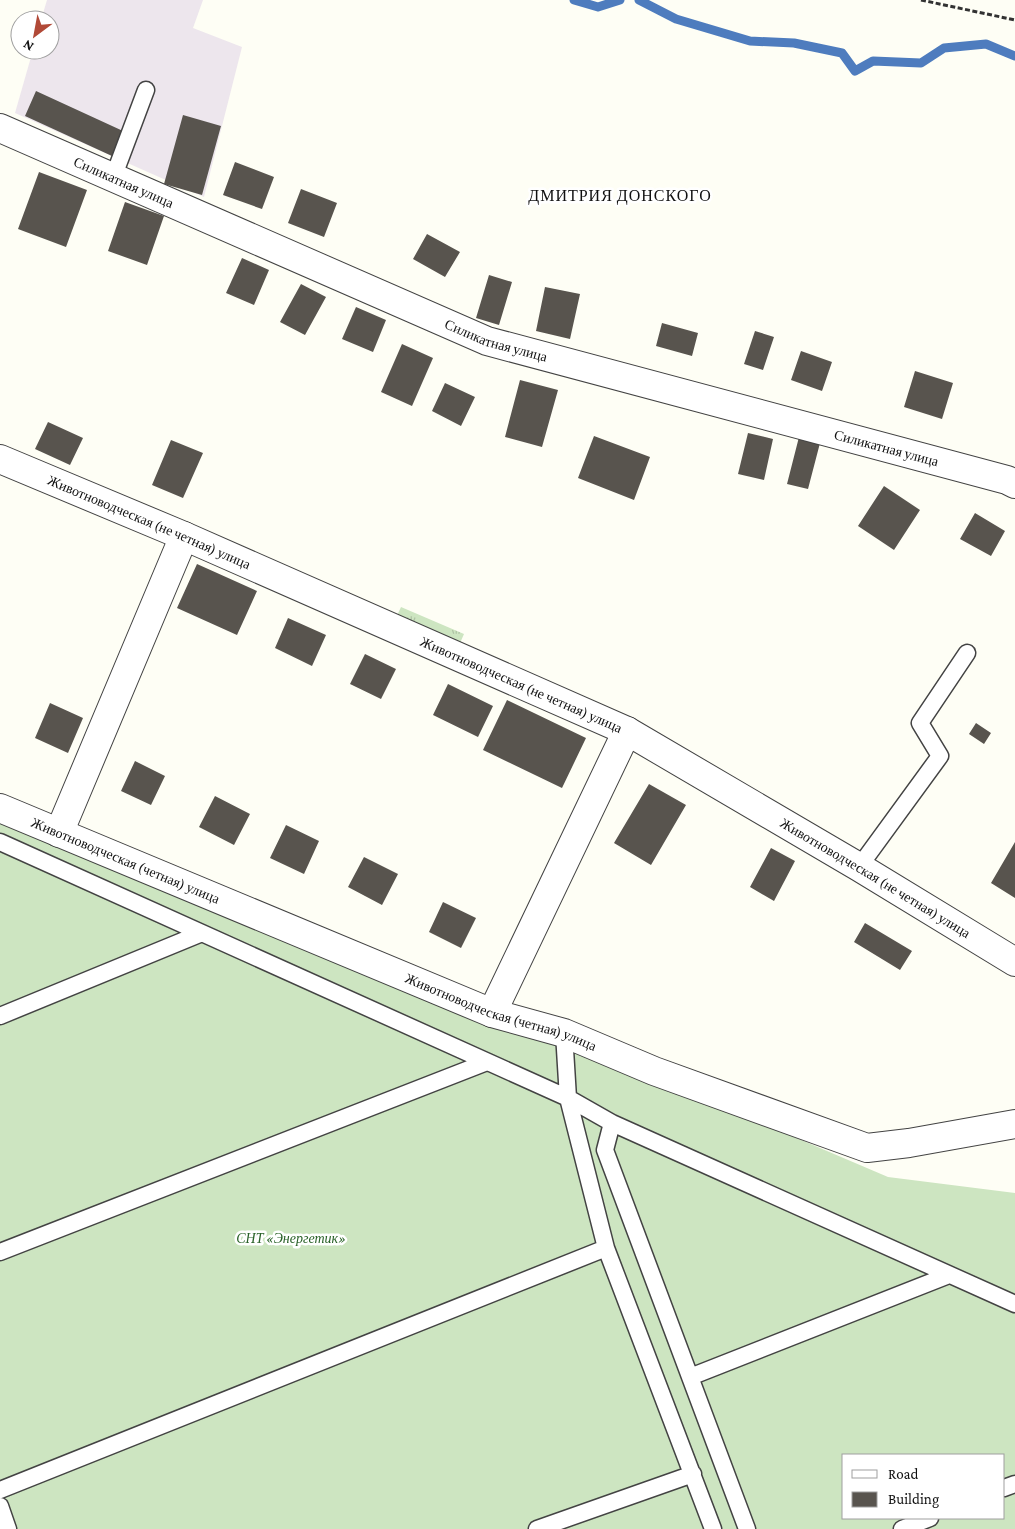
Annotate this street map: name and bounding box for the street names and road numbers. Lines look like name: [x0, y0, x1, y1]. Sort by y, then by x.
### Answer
street label: Силикатная улица: [71, 153, 177, 211]
street label: Силикатная улица: [442, 316, 550, 365]
street label: Силикатная улица: [833, 426, 941, 470]
street label: Животноводческая (не четная) улица: [45, 472, 254, 573]
street label: Животноводческая (не четная) улица: [418, 633, 625, 736]
street label: Животноводческая (четная) улица: [29, 814, 223, 907]
street label: Животноводческая (не четная) улица: [777, 815, 974, 941]
street label: Животноводческая (четная) улица: [403, 970, 600, 1054]

